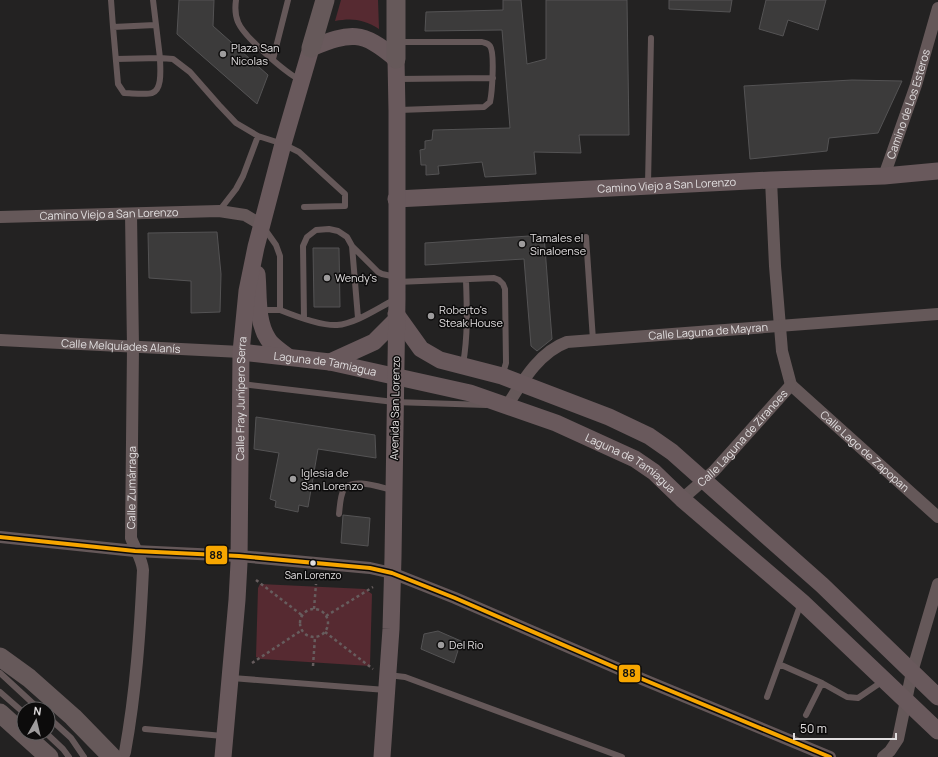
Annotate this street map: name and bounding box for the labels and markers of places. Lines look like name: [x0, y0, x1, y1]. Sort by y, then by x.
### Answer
place label: Plaza San Nicolas: [231, 40, 280, 68]
marker: Plaza San Nicolas: [218, 49, 228, 59]
place label: Tamales el Sinaloense: [530, 230, 587, 258]
marker: Tamales el Sinaloense: [517, 239, 527, 249]
place label: Wendy's: [335, 270, 377, 285]
marker: Wendy's: [322, 273, 332, 283]
place label: Roberto's Steak House: [439, 302, 503, 330]
marker: Roberto's Steak House: [426, 311, 436, 321]
place label: Iglesia de San Lorenzo: [301, 465, 364, 493]
marker: Iglesia de San Lorenzo: [288, 474, 298, 484]
marker: San Lorenzo: [308, 558, 318, 568]
place label: San Lorenzo: [285, 568, 341, 582]
place label: Del Rio: [449, 637, 484, 652]
marker: Del Rio: [436, 640, 446, 650]

